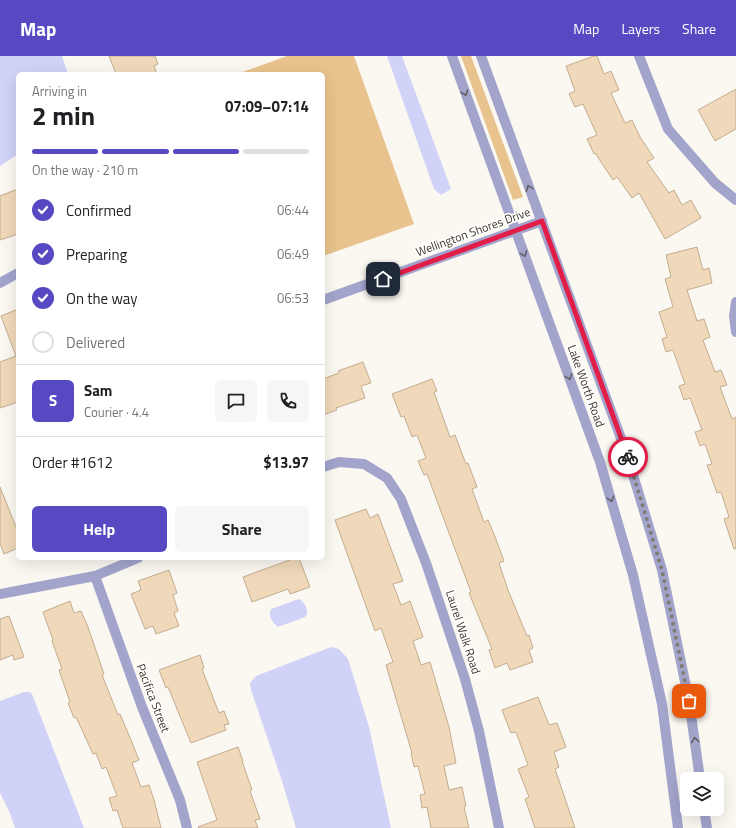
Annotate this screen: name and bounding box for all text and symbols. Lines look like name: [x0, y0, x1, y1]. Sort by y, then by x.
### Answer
text: Map: [20, 14, 56, 43]
text: Map: [573, 18, 599, 39]
text: Layers: [621, 18, 660, 39]
text: Share: [682, 18, 716, 39]
text: Arriving in: [32, 81, 87, 101]
one-way arrow: [461, 89, 469, 96]
text: 07:09–07:14: [225, 95, 309, 118]
text: 2 min: [32, 96, 95, 135]
text: On the way · 210 m: [32, 160, 138, 180]
one-way arrow: [526, 185, 534, 192]
icon: check: [32, 199, 54, 221]
text: Confirmed: [66, 199, 131, 222]
text: 06:44: [277, 200, 309, 220]
street label: Wellington Shores Drive: [413, 202, 533, 261]
icon: check: [32, 243, 54, 265]
text: Preparing: [66, 243, 127, 266]
text: 06:49: [277, 244, 309, 264]
one-way arrow: [520, 251, 528, 258]
pin: [366, 262, 400, 296]
icon: home: [372, 268, 394, 290]
icon: check: [32, 287, 54, 309]
text: On the way: [66, 287, 138, 310]
text: 06:53: [277, 288, 309, 308]
text: Delivered: [66, 331, 125, 354]
street label: Lake Worth Road: [563, 342, 610, 430]
one-way arrow: [564, 373, 572, 380]
text: Sam: [84, 379, 112, 402]
button: chat: [215, 380, 257, 422]
button: phone: [267, 380, 309, 422]
text: S: [49, 389, 57, 412]
text: Courier · 4.4: [84, 402, 149, 422]
courier: [608, 437, 648, 477]
icon: bike: [617, 446, 639, 468]
text: Order #1612: [32, 451, 113, 474]
text: $13.97: [263, 451, 309, 474]
one-way arrow: [606, 496, 615, 503]
button: Help: [32, 506, 167, 552]
button: Share: [175, 506, 309, 552]
street label: Laurel Walk Road: [441, 587, 486, 676]
street label: Pacifica Street: [132, 661, 176, 736]
pin: [672, 684, 706, 718]
icon: bag: [678, 690, 700, 712]
one-way arrow: [691, 737, 700, 743]
map controls: [680, 772, 724, 816]
button: layers: [680, 772, 724, 816]

